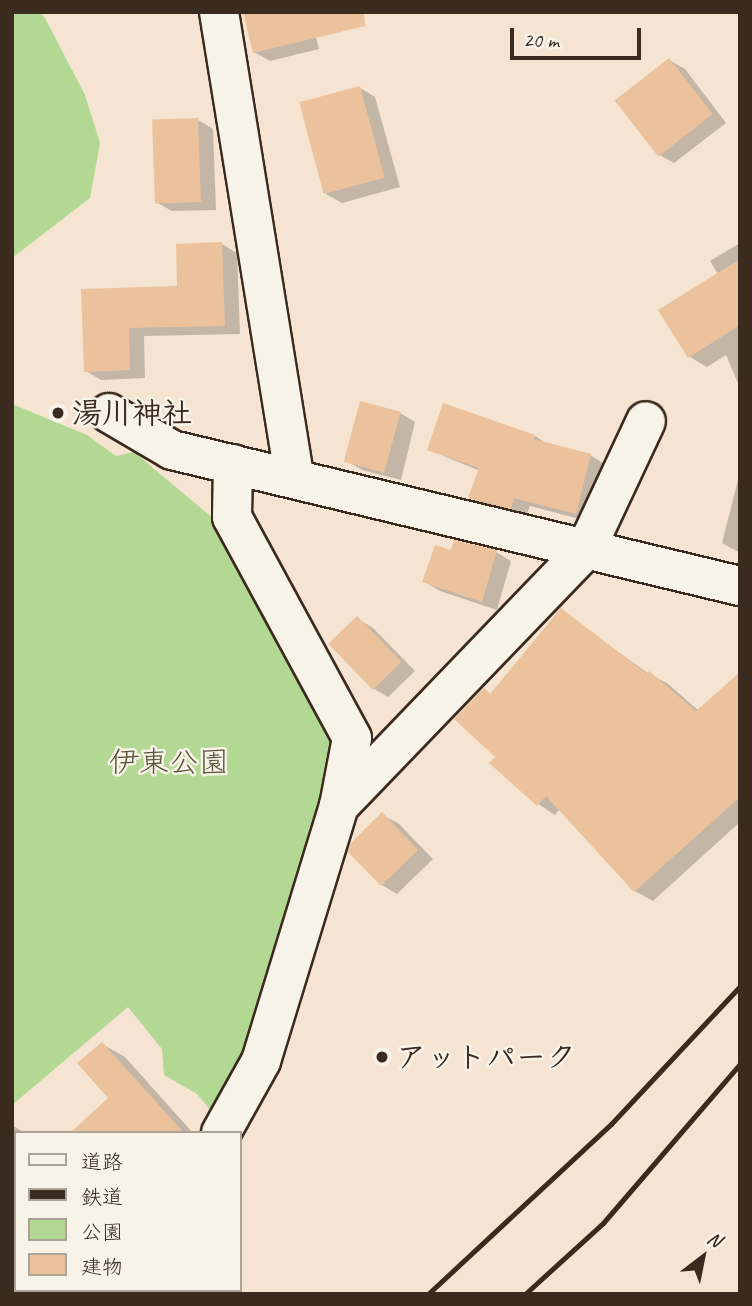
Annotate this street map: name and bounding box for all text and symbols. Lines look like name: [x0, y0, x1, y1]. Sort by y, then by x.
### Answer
scale bar: [514, 14, 645, 58]
text: 20 m: [523, 27, 559, 53]
place label: 湯川神社: [72, 395, 192, 431]
marker: 湯川神社: [50, 405, 66, 421]
park label: 伊東公園: [109, 744, 229, 780]
place label: アットパーク: [396, 1039, 576, 1075]
marker: アットパーク: [374, 1049, 390, 1065]
legend: [14, 1131, 242, 1292]
text: 道路: [81, 1149, 123, 1175]
text: 鉄道: [81, 1184, 123, 1210]
text: 公園: [81, 1219, 123, 1245]
north arrow: [668, 1222, 738, 1292]
text: N: [703, 1226, 725, 1252]
text: 建物: [81, 1254, 123, 1280]

